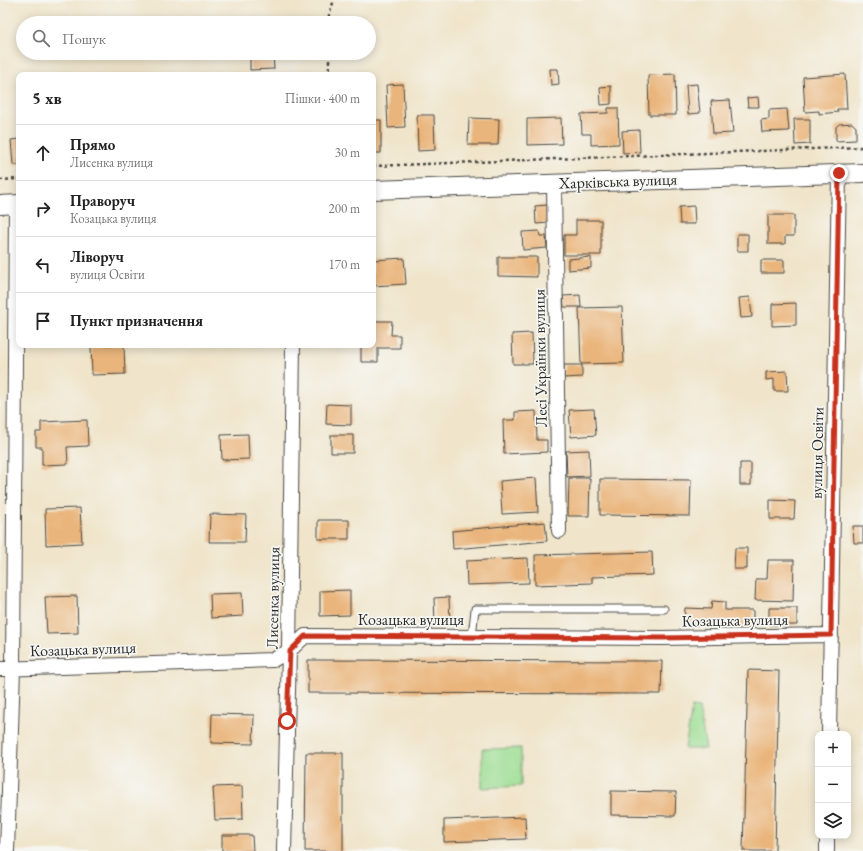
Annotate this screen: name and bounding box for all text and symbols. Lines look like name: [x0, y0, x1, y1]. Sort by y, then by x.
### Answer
search box: [16, 16, 376, 60]
icon: search: [30, 27, 52, 49]
text: Пошук: [62, 29, 106, 48]
text: 5 хв: [32, 87, 62, 109]
text: Пішки · 400 m: [285, 90, 360, 107]
text: Прямо: [70, 135, 115, 154]
icon: ahead: [32, 142, 54, 164]
text: 30 m: [335, 144, 360, 161]
text: Лисенка вулиця: [70, 154, 153, 171]
route end: [830, 164, 848, 182]
street label: Харківська вулиця: [557, 168, 678, 194]
text: Праворуч: [70, 191, 135, 210]
icon: right: [32, 198, 54, 220]
text: 200 m: [329, 200, 360, 217]
text: Козацька вулиця: [70, 210, 157, 227]
text: Ліворуч: [70, 247, 124, 266]
icon: left: [32, 254, 54, 276]
text: 170 m: [329, 256, 360, 273]
text: вулиця Освіти: [70, 266, 145, 283]
street label: Лесі Українки вулиця: [528, 289, 552, 427]
icon: arrive: [32, 310, 54, 332]
text: Пункт призначення: [70, 311, 203, 330]
street label: вулиця Освіти: [806, 406, 828, 499]
street label: Лисенка вулиця: [262, 547, 284, 649]
street label: Козацька вулиця: [358, 609, 464, 630]
street label: Козацька вулиця: [682, 609, 788, 631]
street label: Козацька вулиця: [29, 637, 137, 661]
route start: [278, 712, 296, 730]
map controls: [815, 731, 851, 839]
button: +: [815, 731, 851, 767]
button: −: [815, 767, 851, 803]
button: layers: [815, 803, 851, 839]

